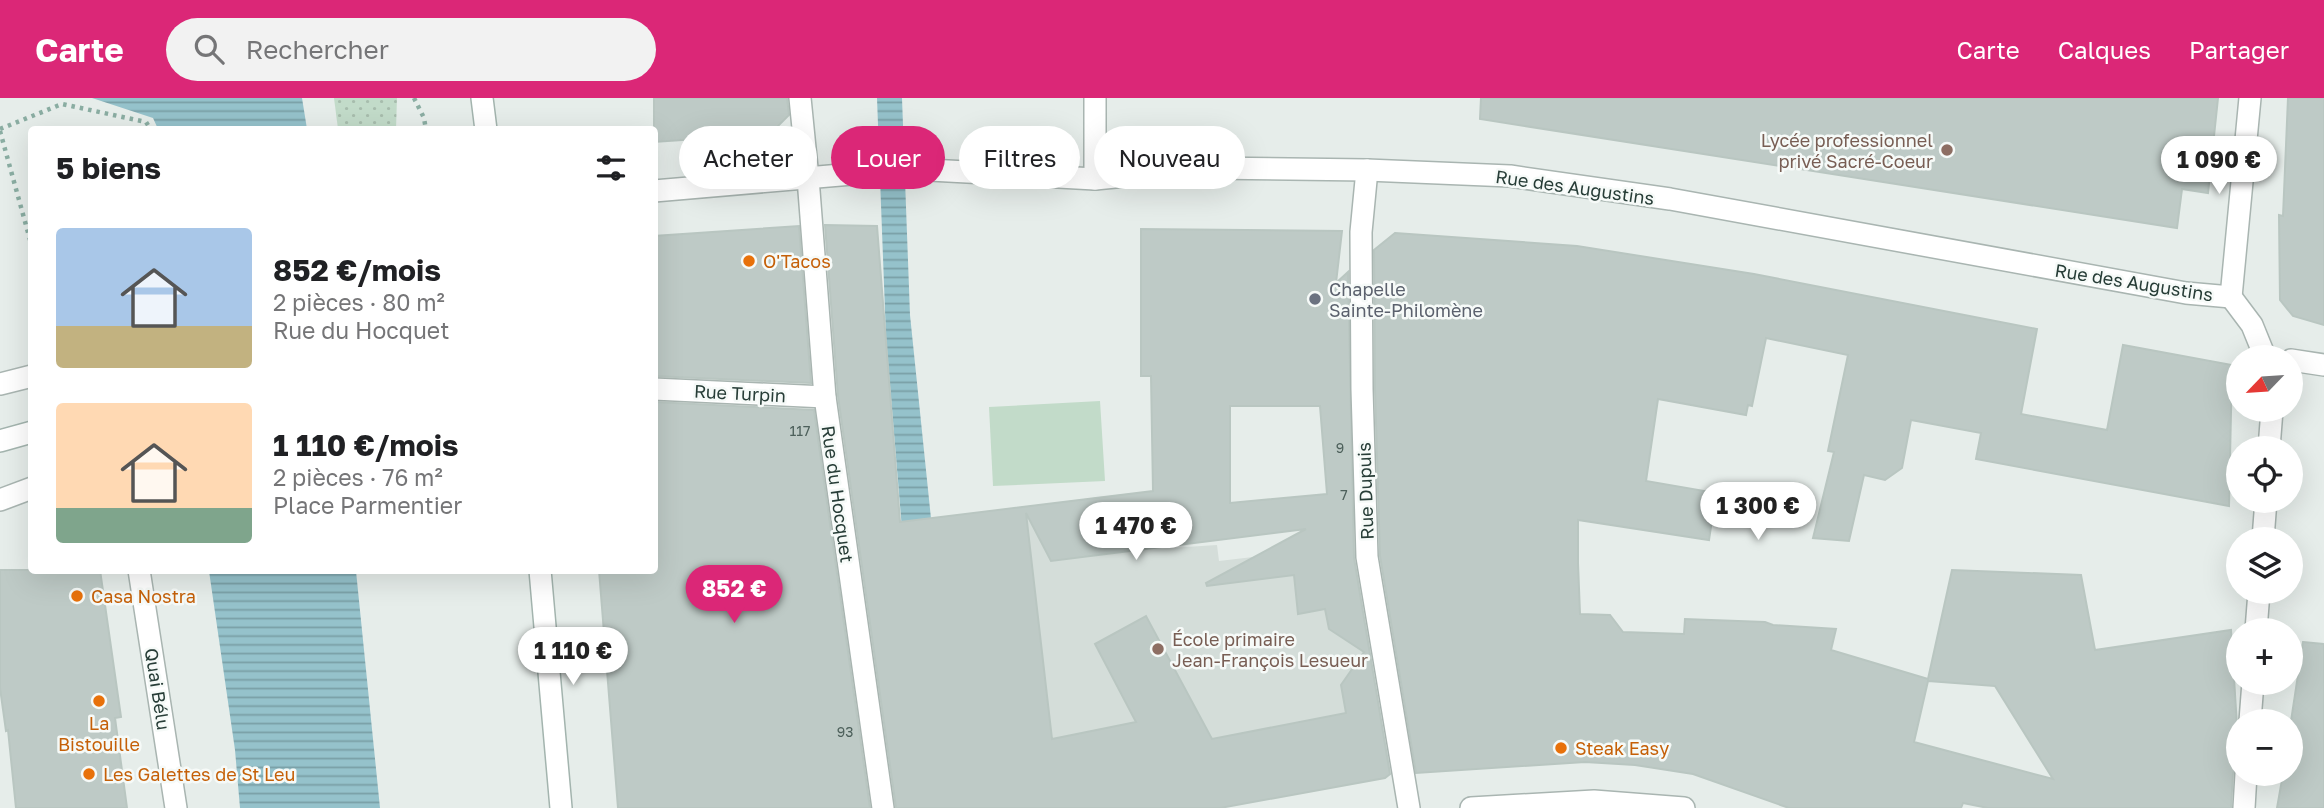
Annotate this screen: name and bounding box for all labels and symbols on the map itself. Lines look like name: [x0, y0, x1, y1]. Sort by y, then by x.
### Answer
place label: Lycée professionnel privé Sacré-Coeur: [1761, 129, 1933, 172]
pin: 1 090 €: [2154, 136, 2284, 196]
marker: Lycée professionnel privé Sacré-Coeur: [1939, 142, 1955, 158]
street label: Rue des Augustins: [1494, 165, 1656, 209]
place label: O'Tacos: [763, 250, 831, 272]
marker: O'Tacos: [741, 253, 757, 269]
street label: Rue des Augustins: [2053, 259, 2215, 305]
place label: Chapelle Sainte-Philomène: [1329, 278, 1483, 321]
marker: Chapelle Sainte-Philomène: [1307, 291, 1323, 307]
north arrow: [2226, 345, 2303, 422]
street label: Rue Turpin: [693, 380, 787, 406]
house number: 117: [790, 422, 811, 439]
street label: Rue du Hocquet: [817, 424, 859, 564]
house number: 9: [1336, 439, 1344, 456]
street label: Rue Dupuis: [1352, 442, 1378, 540]
pin: 1 300 €: [1693, 482, 1823, 542]
house number: 7: [1340, 486, 1348, 503]
pin: 1 470 €: [1071, 503, 1201, 562]
pin: 852 €: [685, 566, 783, 625]
place label: Casa Nostra: [91, 585, 196, 607]
marker: Casa Nostra: [69, 588, 85, 604]
pin: 1 110 €: [508, 628, 638, 687]
place label: École primaire Jean-François Lesueur: [1172, 628, 1368, 671]
marker: École primaire Jean-François Lesueur: [1150, 641, 1166, 657]
street label: Quai Bélu: [141, 646, 175, 732]
marker: La Bistouille: [91, 693, 107, 709]
place label: La Bistouille: [58, 712, 140, 755]
house number: 93: [837, 723, 853, 740]
place label: Steak Easy: [1575, 737, 1669, 759]
marker: Steak Easy: [1553, 740, 1569, 756]
place label: Les Galettes de St Leu: [103, 763, 295, 785]
marker: Les Galettes de St Leu: [81, 766, 97, 782]

